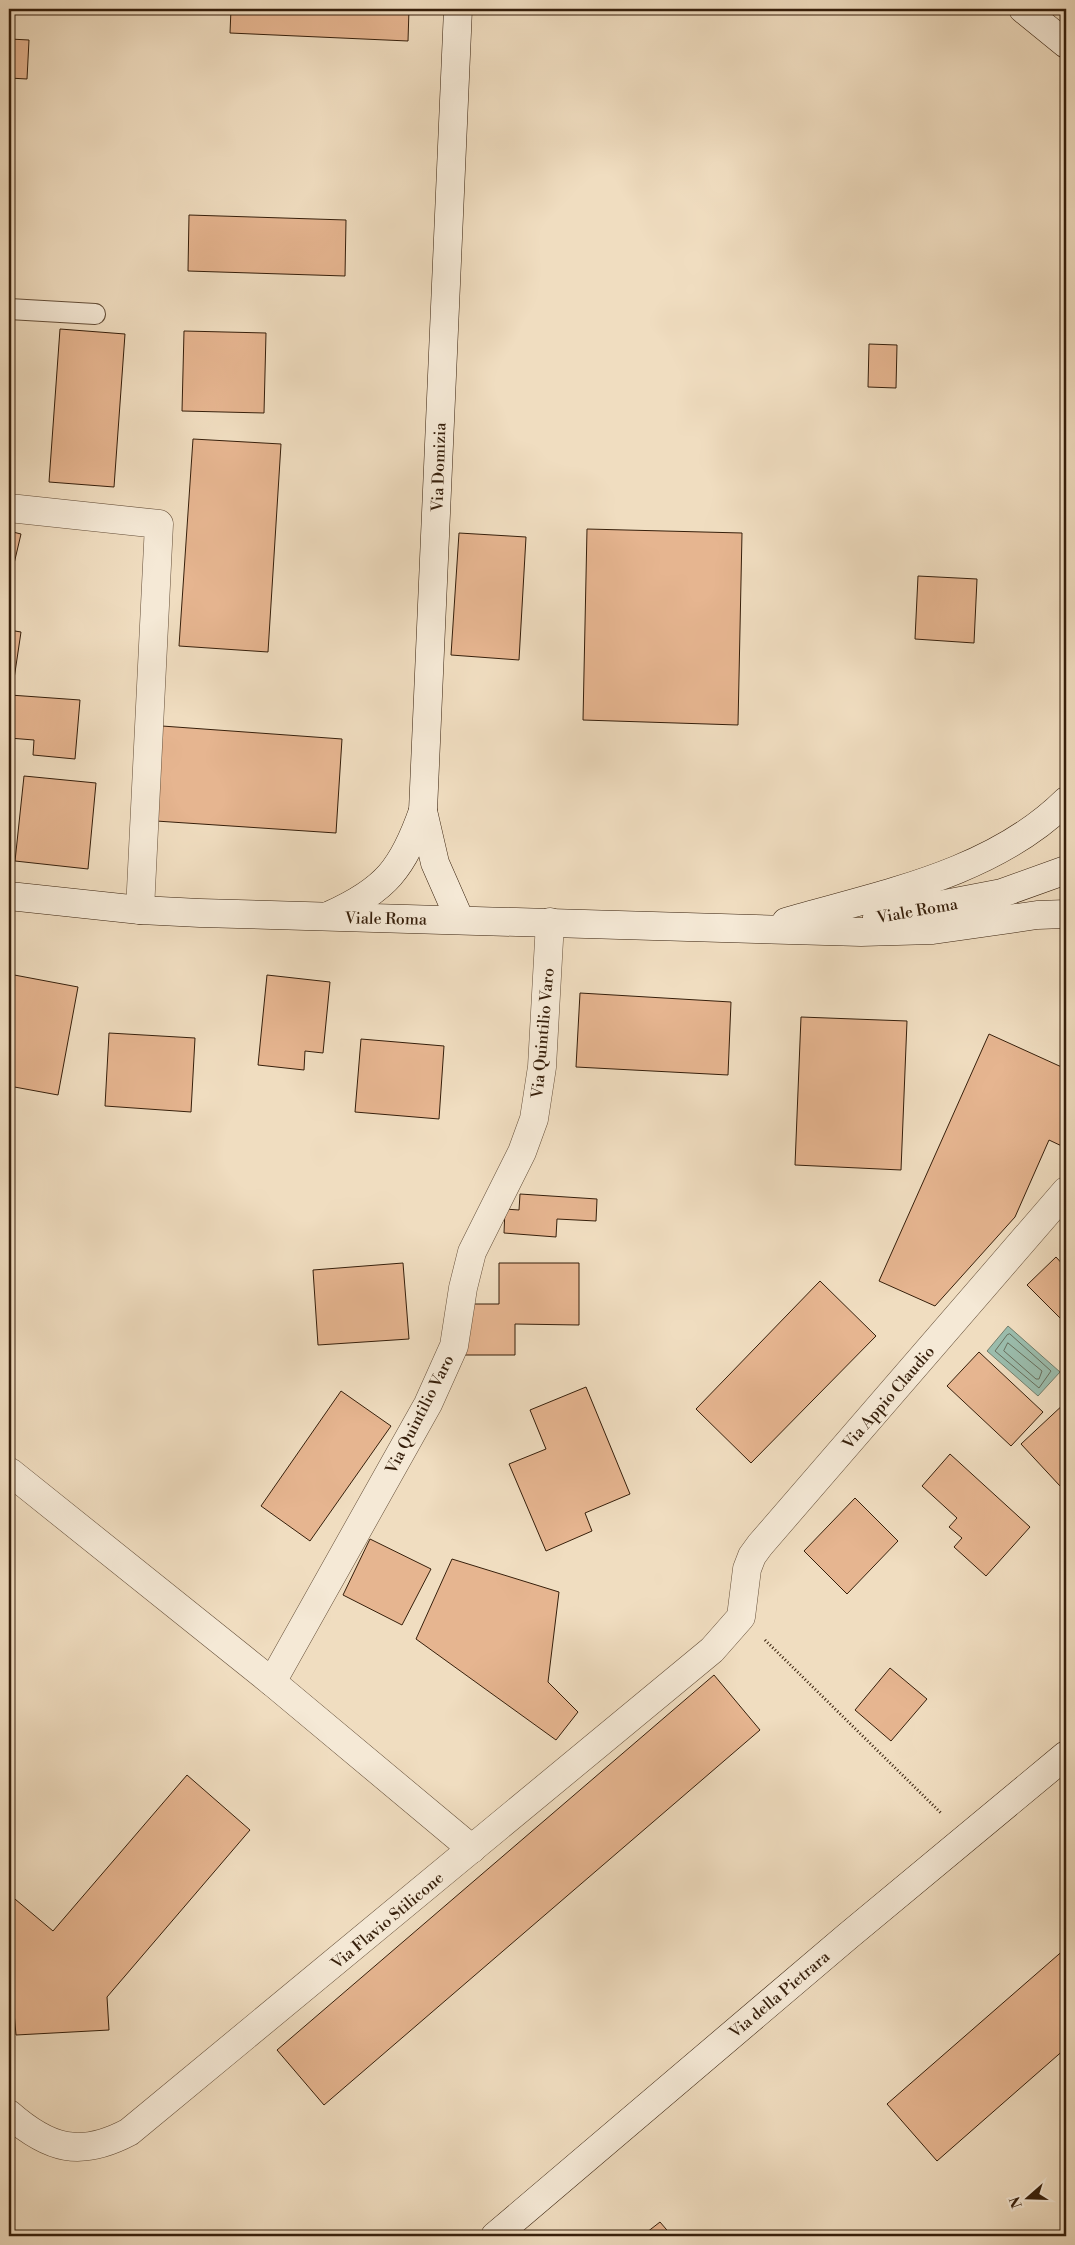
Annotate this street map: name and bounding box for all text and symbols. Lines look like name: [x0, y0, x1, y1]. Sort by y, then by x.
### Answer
street label: Via Domizia: [427, 421, 451, 513]
street label: Viale Roma: [874, 894, 960, 928]
street label: Viale Roma: [344, 908, 428, 930]
street label: Via Quintilio Varo: [527, 967, 559, 1100]
street label: Via Appio Claudio: [838, 1342, 939, 1454]
street label: Via Quintilio Varo: [381, 1352, 458, 1478]
street label: Via Flavio Stilicone: [327, 1868, 448, 1974]
street label: Via della Pietrara: [725, 1946, 835, 2043]
north arrow: [1002, 2172, 1052, 2222]
text: N: [1006, 2194, 1027, 2210]

